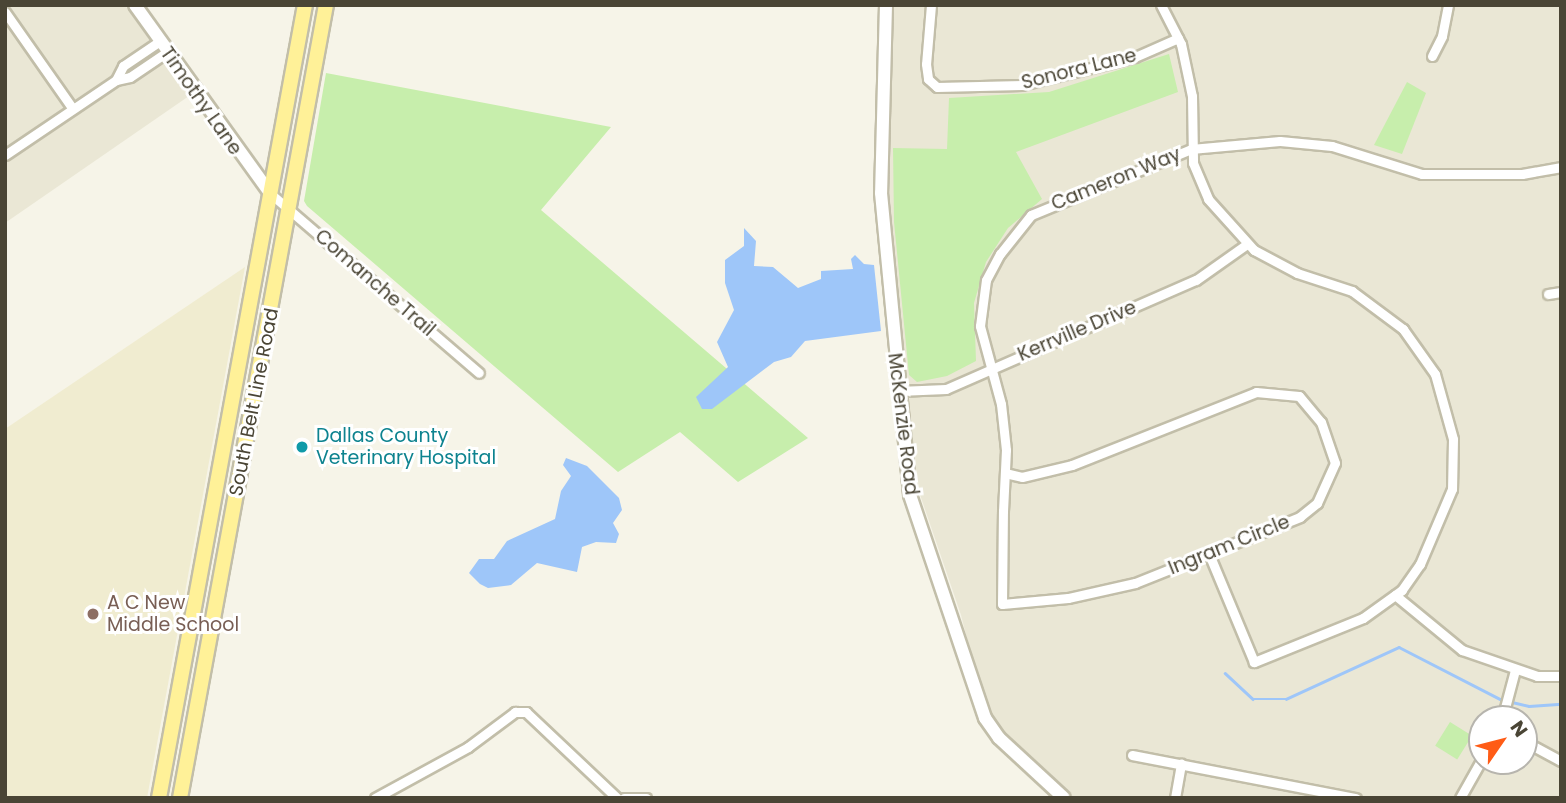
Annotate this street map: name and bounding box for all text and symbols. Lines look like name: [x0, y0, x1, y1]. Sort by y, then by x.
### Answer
street label: Timothy Lane: [155, 43, 247, 159]
street label: Sonora Lane: [1019, 44, 1139, 94]
street label: Cameron Way: [1048, 143, 1184, 215]
street label: Comanche Trail: [310, 225, 440, 341]
street label: Kerrville Drive: [1014, 296, 1140, 366]
street label: South Belt Line Road: [225, 306, 283, 498]
street label: McKenzie Road: [883, 352, 923, 496]
place label: Dallas County Veterinary Hospital: [316, 425, 496, 469]
marker: Dallas County Veterinary Hospital: [294, 439, 310, 455]
street label: Ingram Circle: [1165, 510, 1293, 580]
place label: A C New Middle School: [107, 592, 239, 636]
marker: A C New Middle School: [85, 606, 101, 622]
north arrow: [1468, 705, 1538, 775]
text: N: [1504, 715, 1534, 742]

